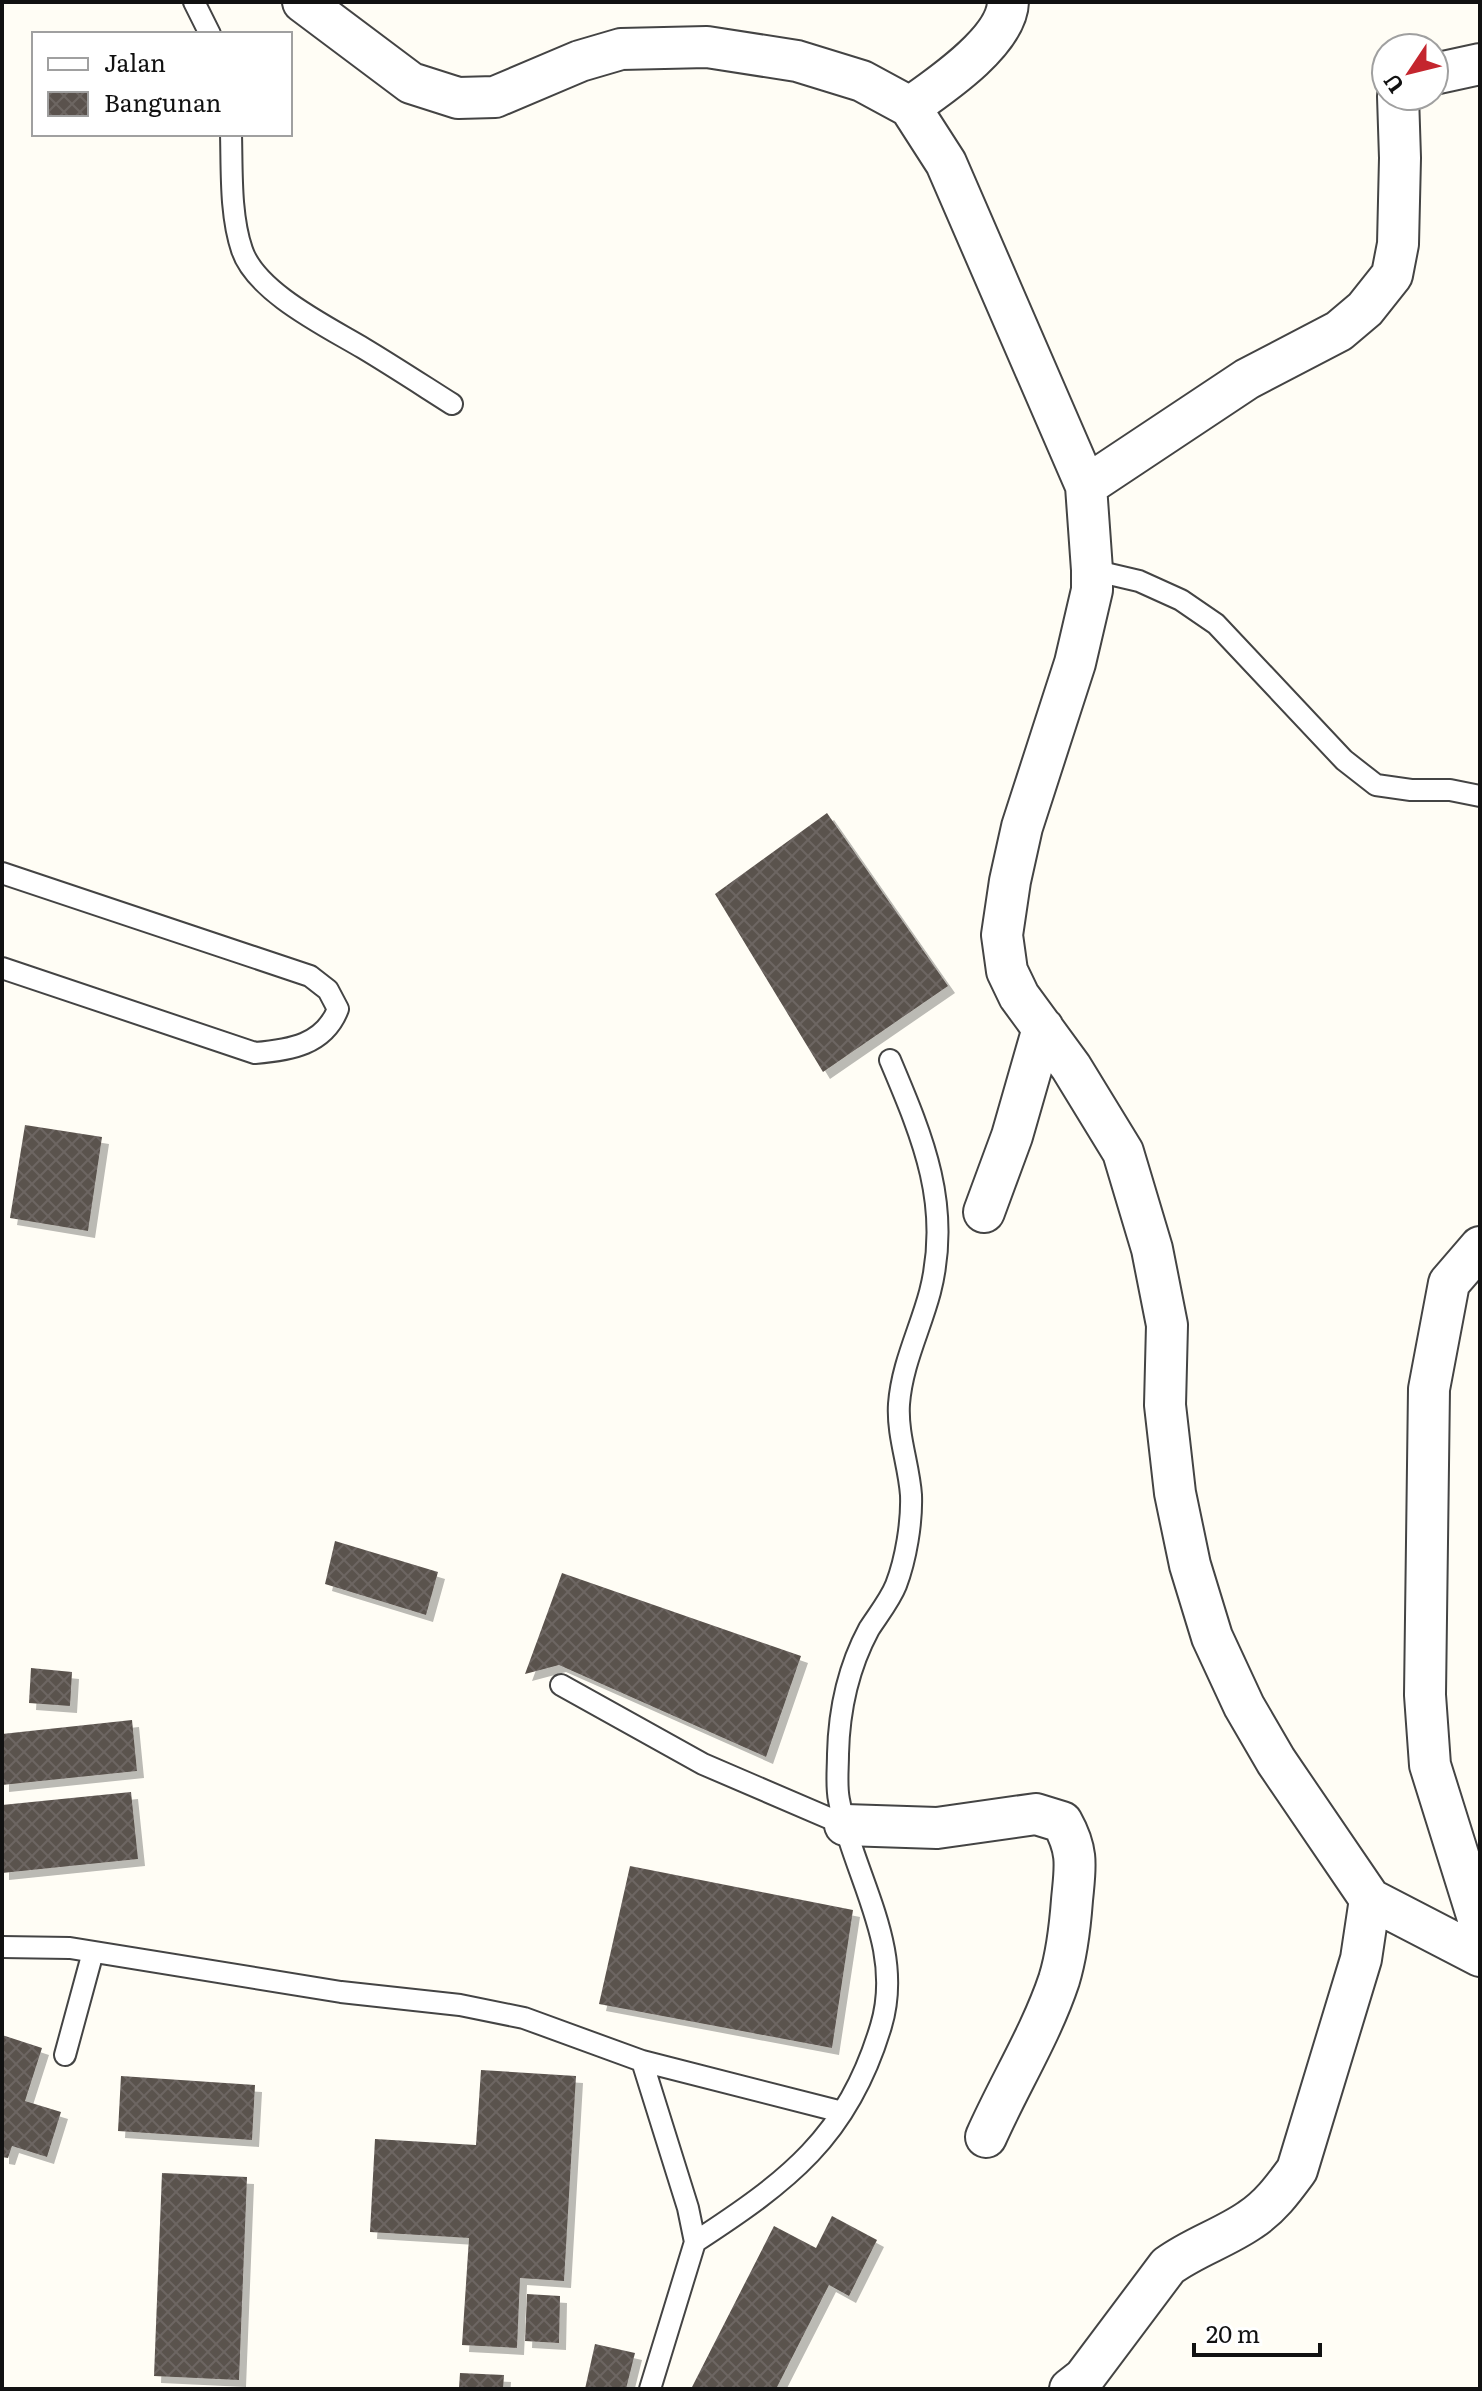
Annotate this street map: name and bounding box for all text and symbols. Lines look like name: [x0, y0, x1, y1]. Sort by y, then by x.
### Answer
legend: [32, 32, 292, 136]
north arrow: [1370, 32, 1450, 112]
text: Jalan: [104, 44, 166, 79]
text: U: [1374, 68, 1411, 101]
text: Bangunan: [104, 84, 222, 119]
scale bar: [1194, 2307, 1320, 2357]
text: 20 m: [1206, 2315, 1260, 2350]

